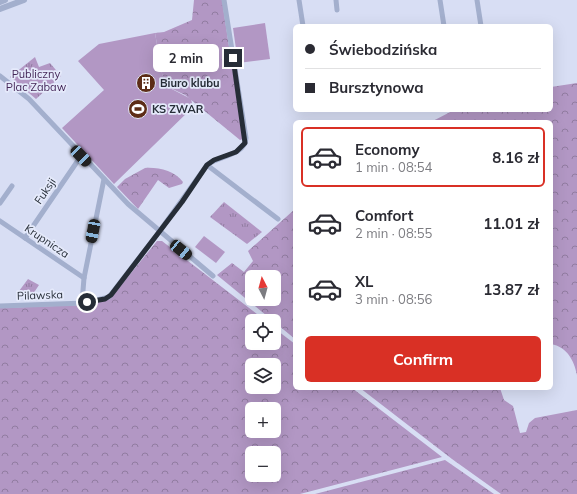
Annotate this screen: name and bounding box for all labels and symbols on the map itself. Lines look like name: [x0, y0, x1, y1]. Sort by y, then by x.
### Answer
callout: 2 min: [153, 44, 219, 72]
route end: [224, 49, 242, 67]
park label: Publiczny Plac Zabaw: [6, 67, 67, 94]
building icon: Biuro klubu: [135, 72, 157, 94]
place label: Biuro klubu: [160, 76, 220, 90]
sports icon: KS ZWAR: [127, 98, 149, 120]
place label: KS ZWAR: [152, 102, 204, 116]
car: [68, 143, 94, 169]
street label: Fuksji: [31, 175, 59, 207]
car: [85, 218, 101, 244]
street label: Krupnicza: [22, 221, 72, 261]
car: [168, 238, 194, 262]
north arrow: [245, 270, 281, 306]
street label: Pilawska: [17, 287, 63, 303]
route start: [78, 293, 96, 311]

